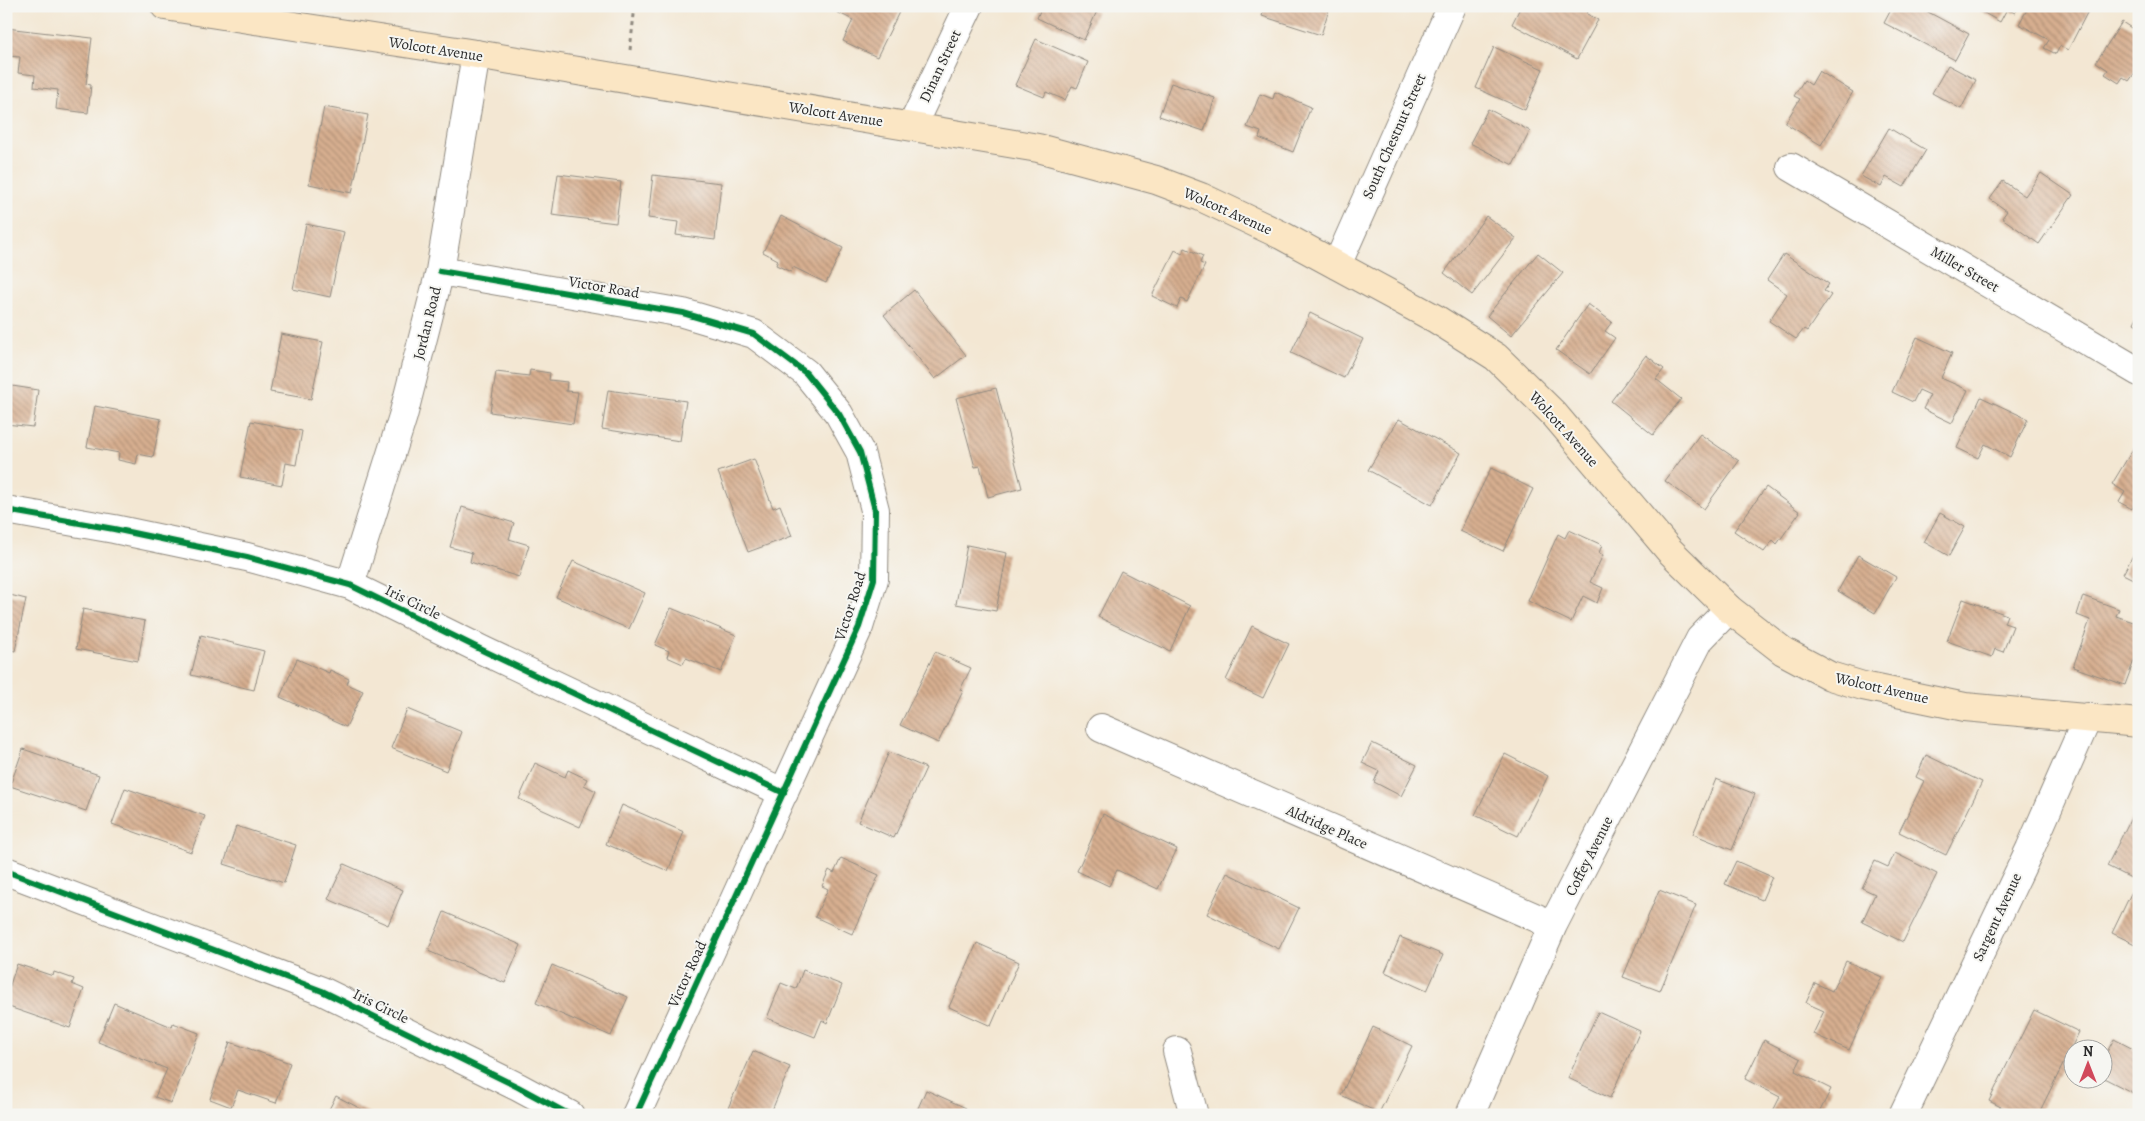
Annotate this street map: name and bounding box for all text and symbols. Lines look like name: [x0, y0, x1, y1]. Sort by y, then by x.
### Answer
street label: Dinan Street: [914, 26, 966, 106]
street label: Wolcott Avenue: [386, 32, 485, 66]
street label: South Chestnut Street: [1357, 70, 1431, 202]
street label: Wolcott Avenue: [786, 97, 885, 131]
street label: Wolcott Avenue: [1180, 182, 1276, 240]
street label: Miller Street: [1927, 241, 2003, 297]
street label: Victor Road: [566, 271, 642, 303]
street label: Jordan Road: [408, 283, 446, 362]
street label: Wolcott Avenue: [1524, 386, 1603, 471]
street label: Victor Road: [829, 568, 871, 644]
street label: Iris Circle: [382, 580, 445, 624]
street label: Wolcott Avenue: [1832, 667, 1931, 709]
street label: Aldridge Place: [1282, 800, 1371, 854]
street label: Coffey Avenue: [1560, 813, 1618, 899]
street label: Sargent Avenue: [1968, 869, 2026, 964]
street label: Victor Road: [662, 937, 712, 1012]
street label: Iris Circle: [350, 984, 413, 1028]
north arrow: [2062, 1038, 2112, 1088]
text: N: [2083, 1042, 2093, 1061]

